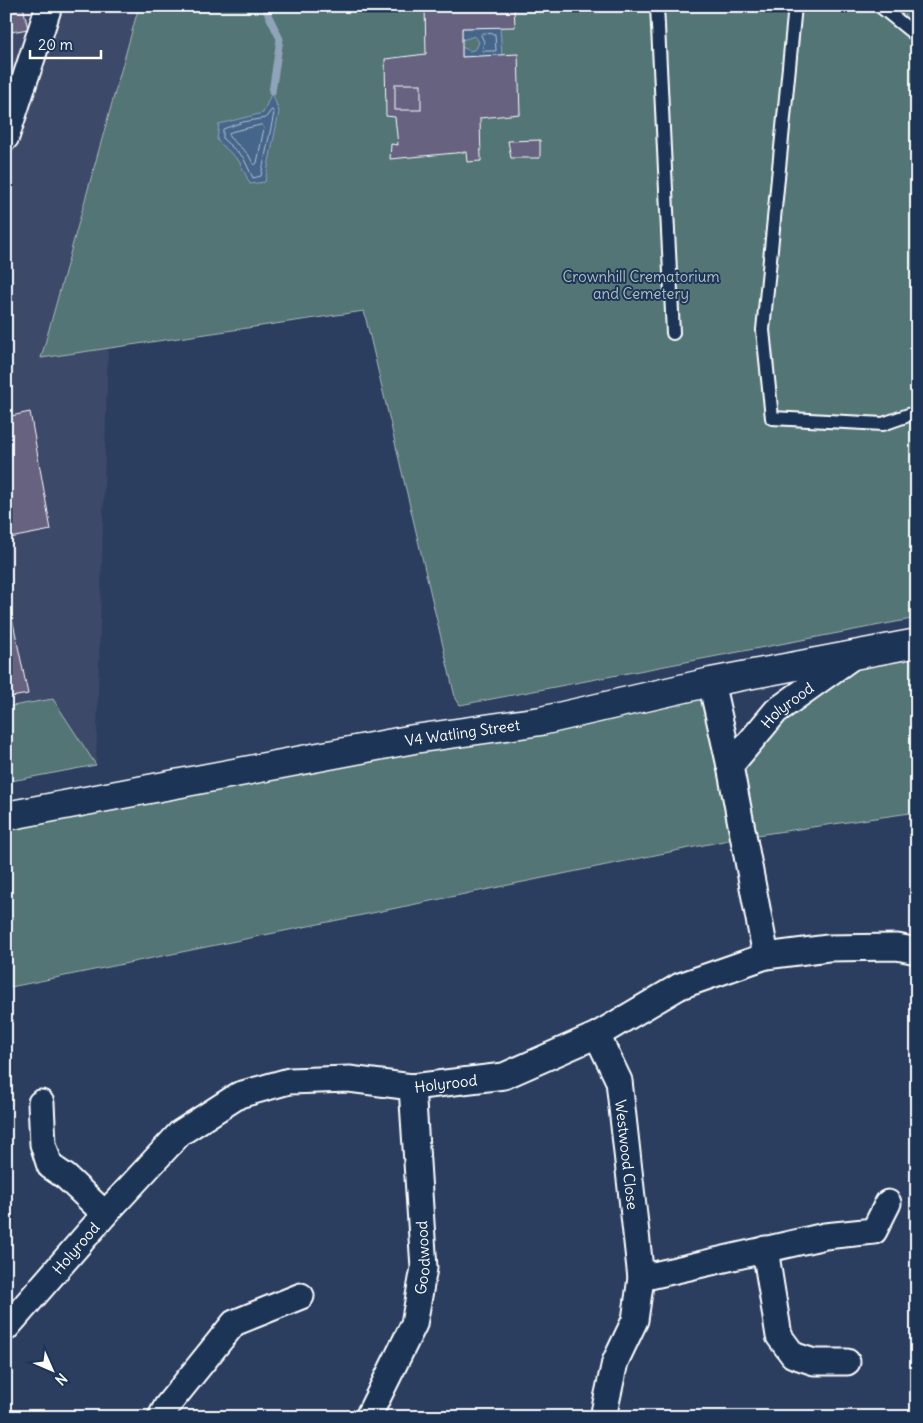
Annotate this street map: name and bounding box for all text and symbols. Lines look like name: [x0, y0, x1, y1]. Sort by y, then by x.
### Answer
scale bar: [30, 28, 101, 60]
text: 20 m: [38, 35, 73, 54]
park label: Crownhill Crematorium and Cemetery: [562, 267, 720, 303]
street label: Holyrood: [756, 678, 817, 732]
street label: V4 Watling Street: [403, 715, 521, 750]
street label: Holyrood: [413, 1070, 478, 1096]
street label: Westwood Close: [612, 1098, 643, 1211]
street label: Holyrood: [48, 1218, 103, 1278]
street label: Goodwood: [410, 1220, 434, 1296]
north arrow: [28, 1346, 78, 1396]
text: N: [51, 1369, 71, 1389]

